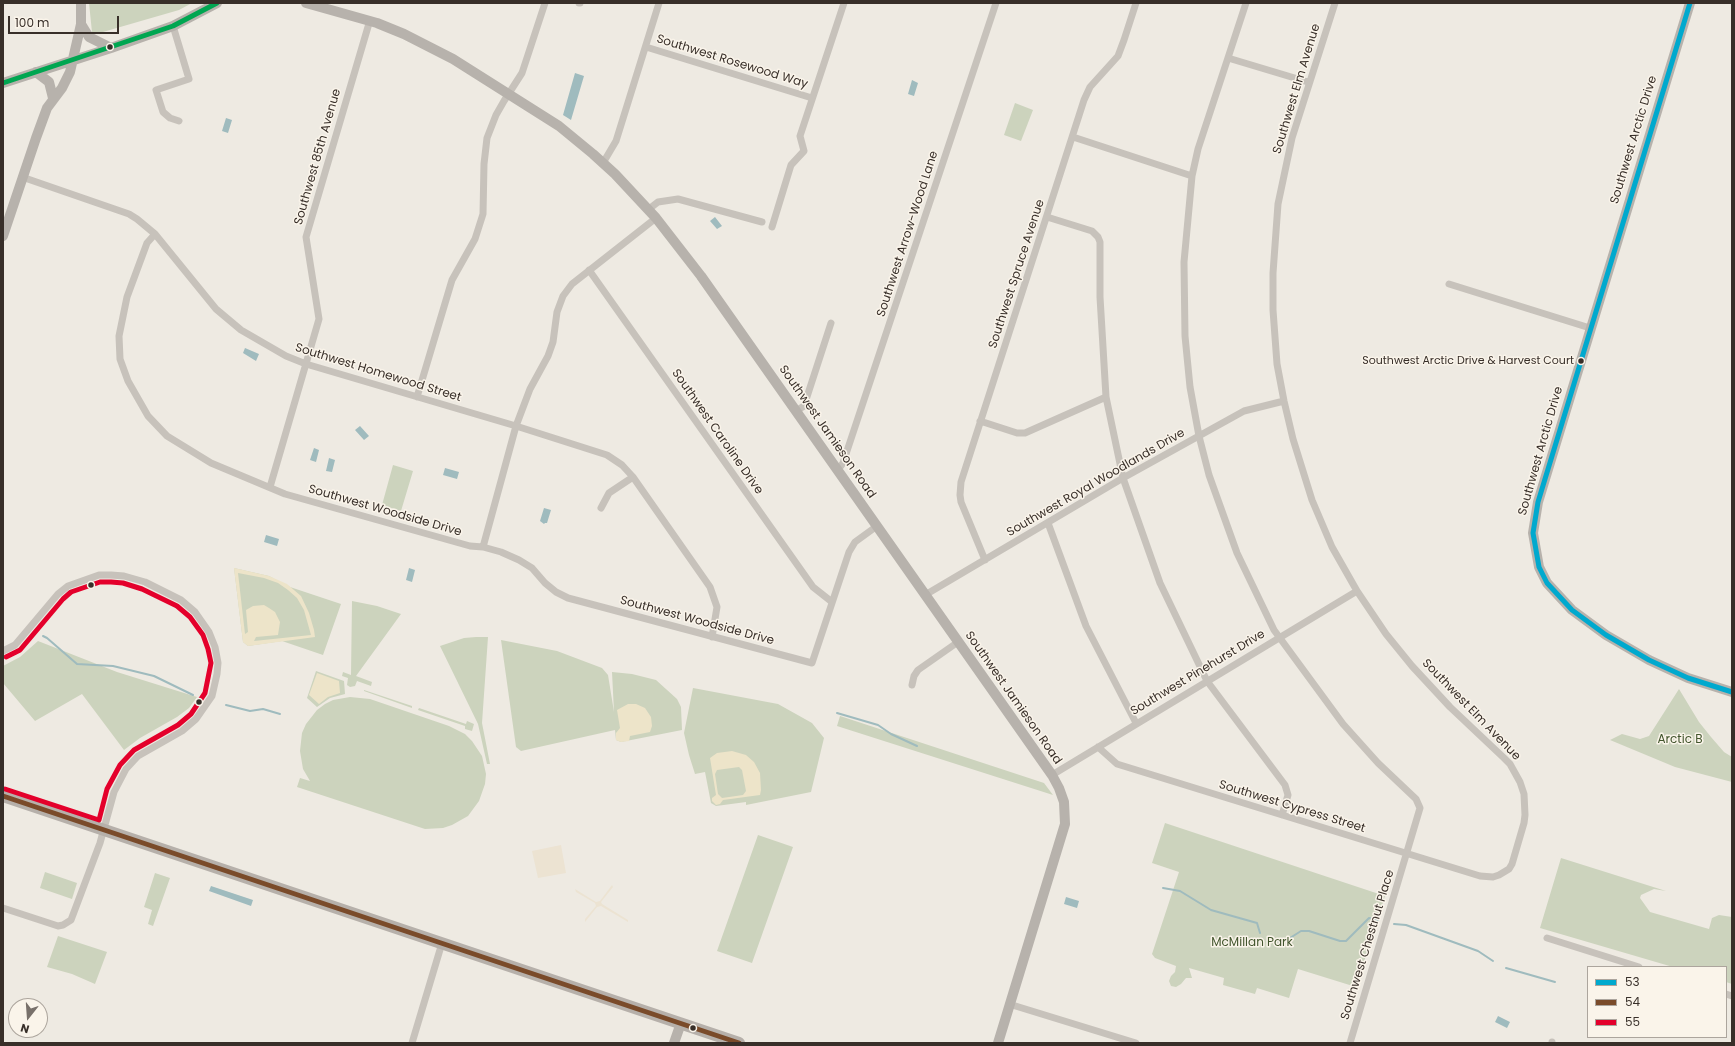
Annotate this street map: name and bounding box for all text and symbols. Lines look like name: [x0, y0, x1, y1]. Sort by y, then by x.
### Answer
scale bar: [10, 8, 121, 34]
text: 100 m: [15, 14, 49, 31]
street label: Southwest Elm Avenue: [1270, 22, 1324, 156]
street label: Southwest Rosewood Way: [655, 32, 809, 92]
unlabelled marker: [105, 42, 115, 52]
street label: Southwest Arctic Drive: [1608, 74, 1660, 206]
street label: Southwest 85th Avenue: [292, 87, 344, 227]
street label: Southwest Arrow-Wood Lane: [874, 149, 942, 319]
street label: Southwest Spruce Avenue: [986, 198, 1048, 350]
street label: Southwest Homewood Street: [293, 341, 463, 405]
place label: Southwest Arctic Drive & Harvest Court: [1362, 354, 1574, 368]
marker: Southwest Arctic Drive & Harvest Court: [1576, 356, 1586, 366]
street label: Southwest Jamieson Road: [776, 363, 878, 501]
street label: Southwest Caroline Drive: [668, 367, 766, 497]
street label: Southwest Arctic Drive: [1516, 385, 1566, 517]
street label: Southwest Royal Woodlands Drive: [1004, 426, 1188, 540]
street label: Southwest Woodside Drive: [307, 482, 463, 540]
unlabelled marker: [86, 580, 96, 590]
street label: Southwest Woodside Drive: [618, 593, 776, 649]
street label: Southwest Pinehurst Drive: [1128, 627, 1268, 719]
street label: Southwest Jamieson Road: [962, 629, 1064, 767]
street label: Southwest Elm Avenue: [1419, 656, 1523, 764]
unlabelled marker: [194, 697, 204, 707]
park label: Arctic B: [1657, 733, 1703, 747]
street label: Southwest Cypress Street: [1217, 778, 1367, 836]
street label: Southwest Chestnut Place: [1338, 868, 1398, 1022]
park label: McMillan Park: [1211, 936, 1293, 950]
legend: [1587, 966, 1727, 1038]
text: 53: [1625, 973, 1640, 990]
text: 54: [1625, 993, 1640, 1010]
north arrow: [8, 998, 48, 1038]
text: 55: [1625, 1013, 1640, 1030]
text: N: [18, 1020, 31, 1037]
unlabelled marker: [688, 1023, 698, 1033]

